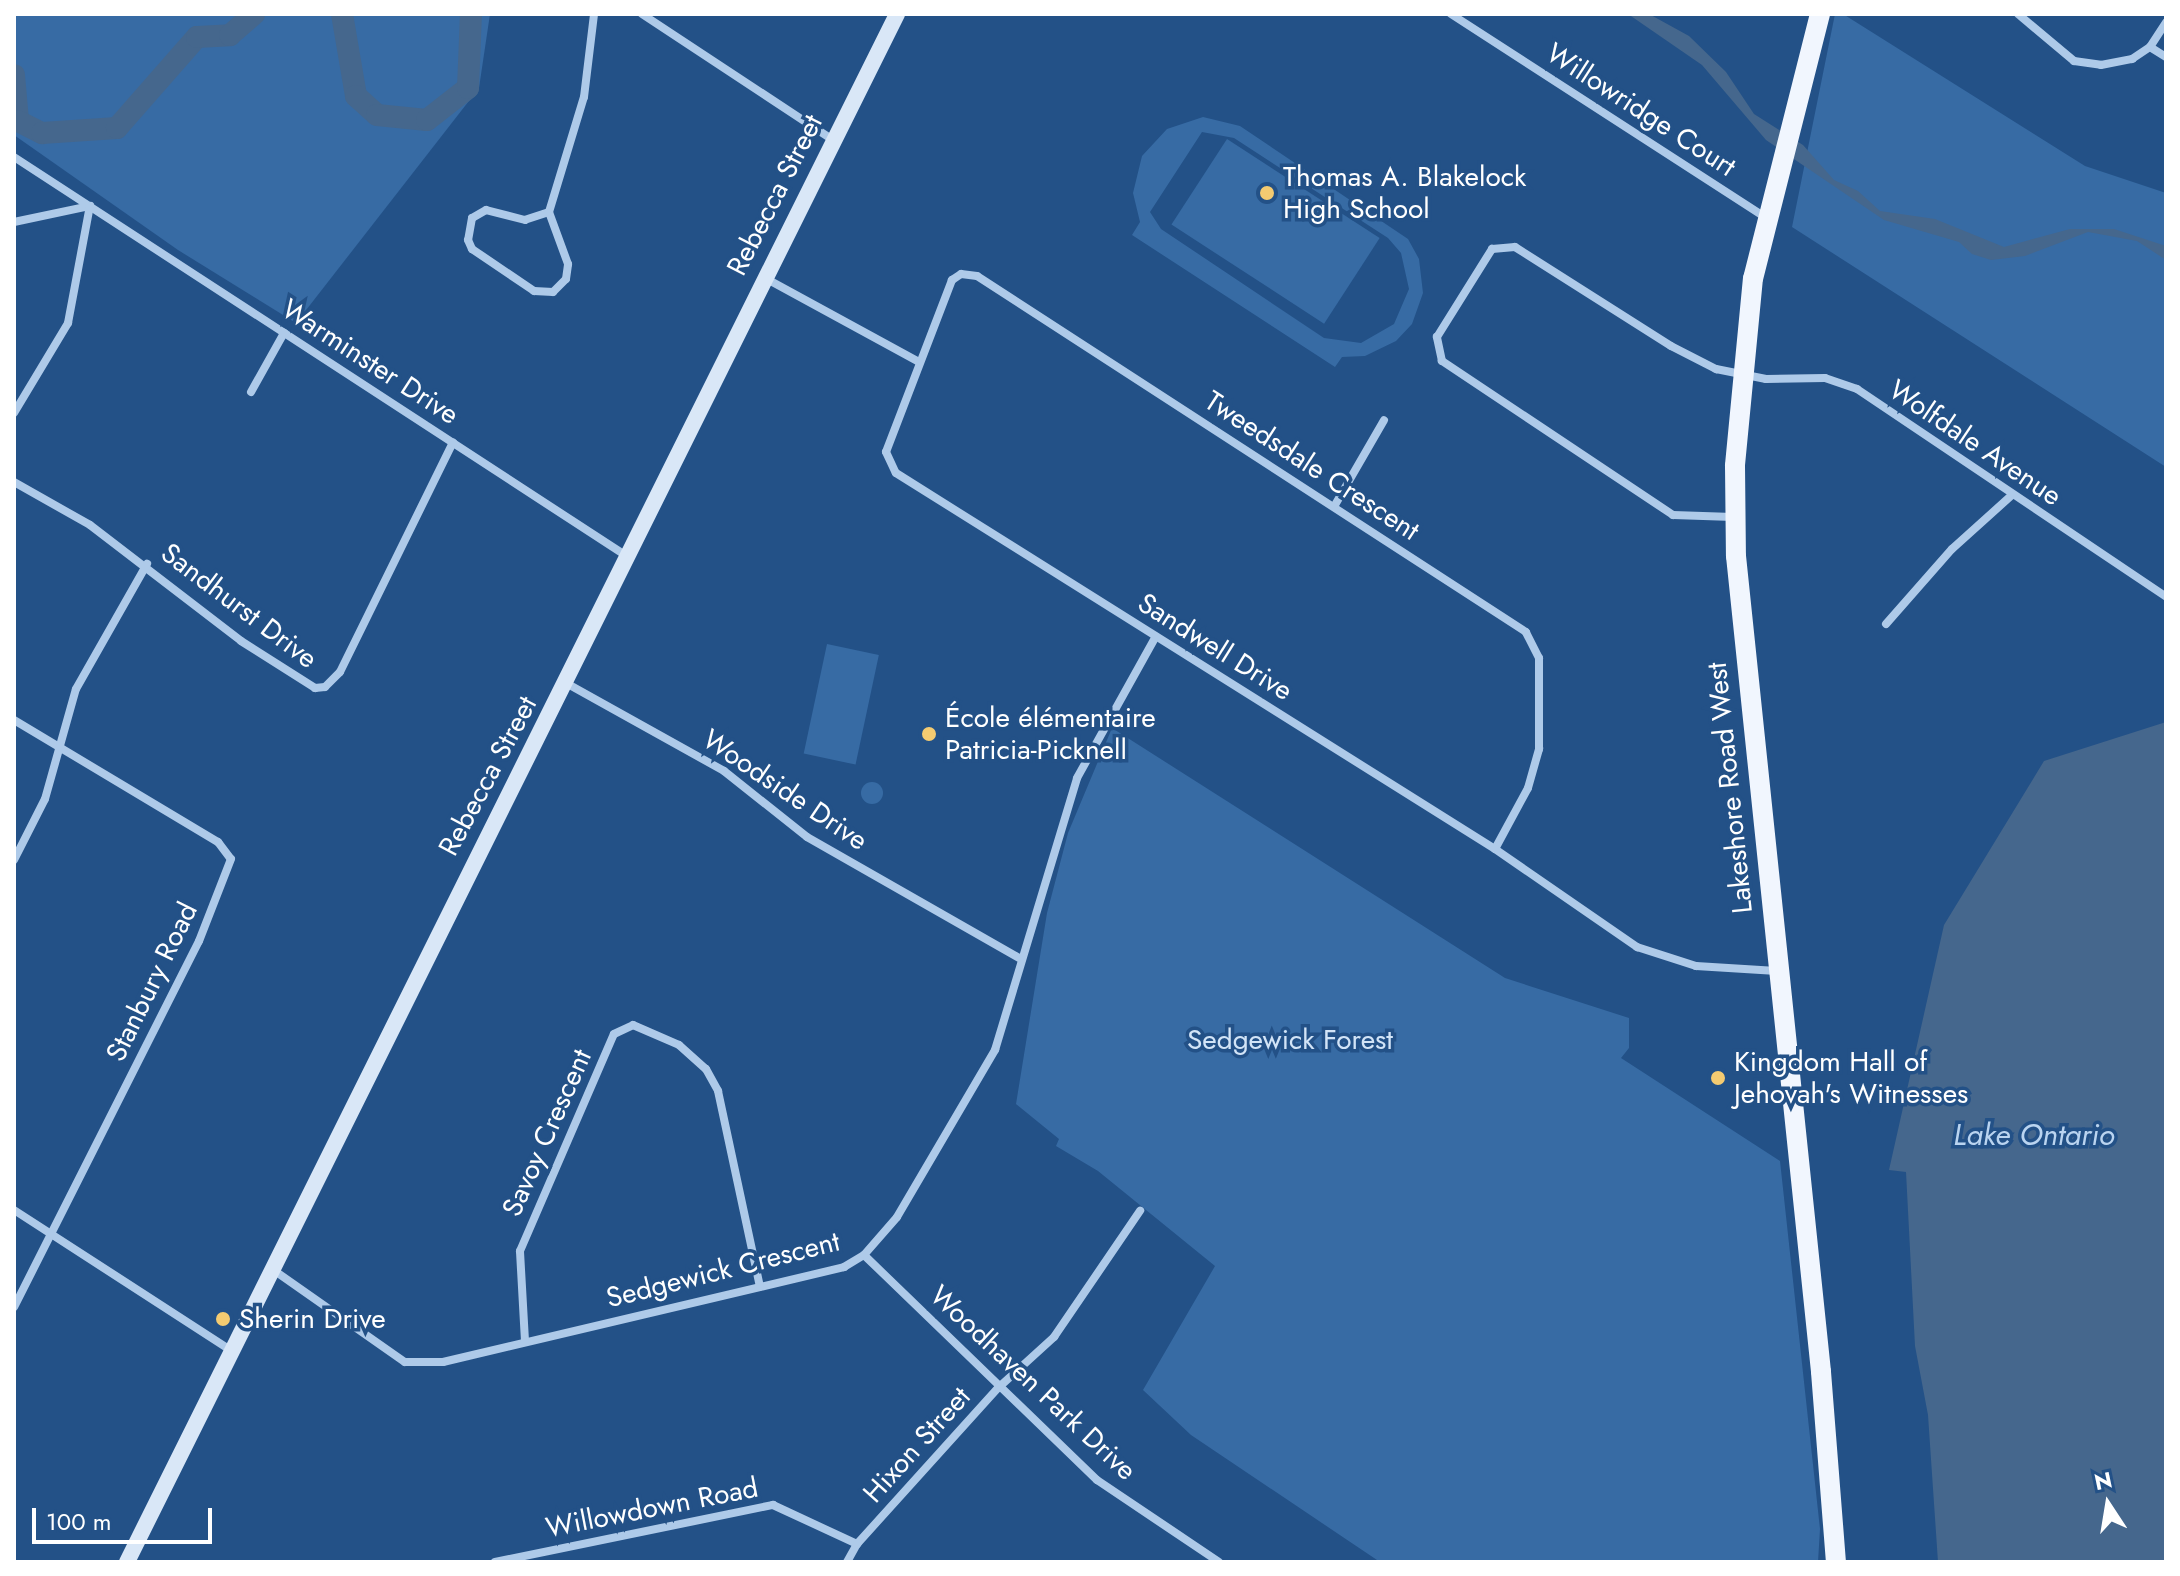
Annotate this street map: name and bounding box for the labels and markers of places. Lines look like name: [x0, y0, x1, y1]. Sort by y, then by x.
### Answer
place label: Thomas A. Blakelock High School: [1283, 160, 1526, 226]
marker: Thomas A. Blakelock High School: [1258, 184, 1276, 202]
place label: École élémentaire Patricia-Picknell: [945, 701, 1156, 767]
marker: École élémentaire Patricia-Picknell: [920, 725, 938, 743]
place label: Kingdom Hall of Jehovah's Witnesses: [1734, 1045, 1968, 1111]
marker: Kingdom Hall of Jehovah's Witnesses: [1709, 1069, 1727, 1087]
place label: Sherin Drive: [239, 1302, 386, 1336]
marker: Sherin Drive: [214, 1310, 232, 1328]

